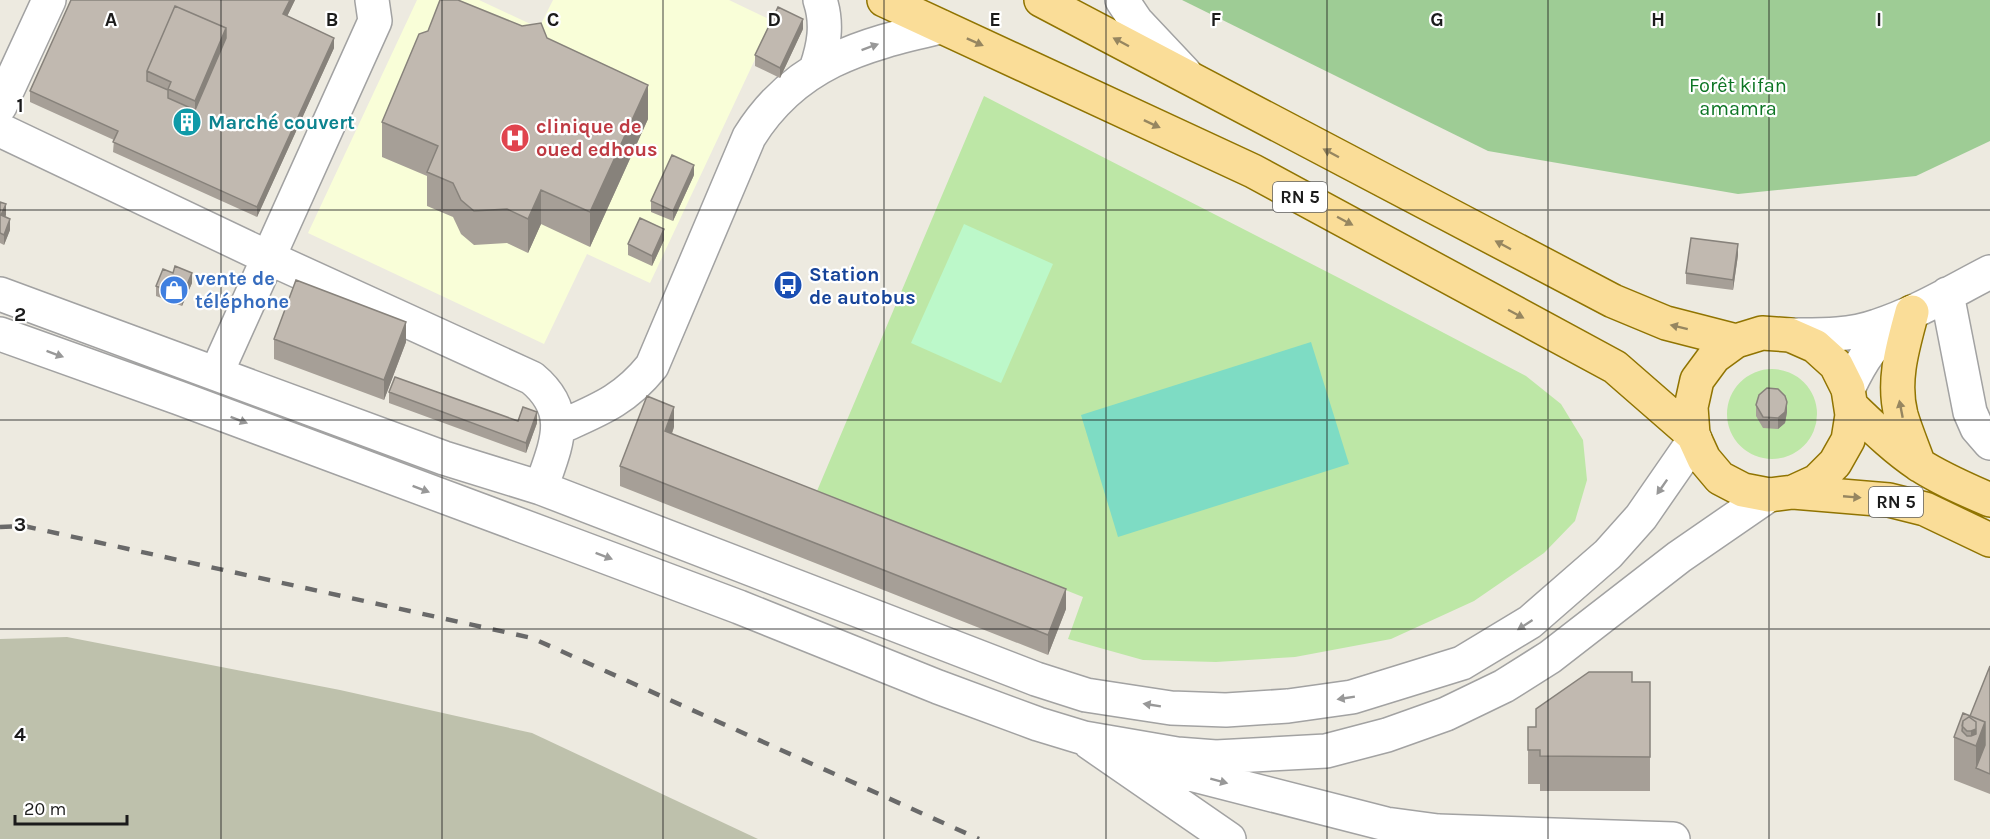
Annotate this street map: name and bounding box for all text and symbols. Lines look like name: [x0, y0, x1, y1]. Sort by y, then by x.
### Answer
text: A: [105, 8, 118, 31]
text: B: [326, 8, 338, 31]
text: C: [547, 8, 559, 31]
text: D: [767, 8, 781, 31]
text: E: [989, 8, 1001, 31]
text: F: [1211, 8, 1222, 31]
text: G: [1430, 8, 1444, 31]
text: H: [1651, 8, 1665, 31]
text: I: [1876, 8, 1882, 31]
one-way arrow: [1112, 37, 1129, 47]
one-way arrow: [966, 38, 984, 47]
one-way arrow: [861, 41, 879, 51]
park label: Forêt kifan amamra: [1689, 74, 1787, 120]
text: 1: [16, 94, 24, 117]
building icon: Marché couvert: [171, 106, 203, 138]
place label: Marché couvert: [208, 111, 355, 134]
place label: clinique de oued edhous: [536, 115, 658, 161]
one-way arrow: [1143, 120, 1160, 129]
hospital icon: clinique de oued edhous: [499, 122, 531, 154]
one-way arrow: [1322, 148, 1339, 158]
road number: RN 5: [1273, 182, 1327, 212]
one-way arrow: [1337, 216, 1354, 226]
one-way arrow: [1494, 240, 1512, 250]
place label: Station de autobus: [809, 263, 916, 309]
place label: vente de téléphone: [195, 267, 289, 313]
bus stop icon: Station de autobus: [772, 269, 804, 301]
shop icon: vente de téléphone: [158, 274, 190, 306]
text: 2: [14, 303, 26, 326]
one-way arrow: [1508, 309, 1525, 319]
one-way arrow: [1670, 321, 1688, 331]
one-way arrow: [46, 349, 64, 359]
one-way arrow: [1896, 399, 1905, 418]
one-way arrow: [230, 416, 248, 426]
one-way arrow: [1656, 479, 1668, 495]
one-way arrow: [412, 485, 430, 494]
road number: RN 5: [1869, 487, 1923, 517]
one-way arrow: [1842, 492, 1861, 502]
text: 3: [14, 513, 26, 536]
one-way arrow: [595, 552, 613, 562]
one-way arrow: [1517, 619, 1533, 631]
one-way arrow: [1336, 694, 1355, 703]
one-way arrow: [1142, 701, 1161, 710]
text: 4: [14, 723, 26, 746]
one-way arrow: [1210, 777, 1228, 787]
scale bar: [15, 788, 128, 826]
text: 20 m: [24, 798, 66, 820]

